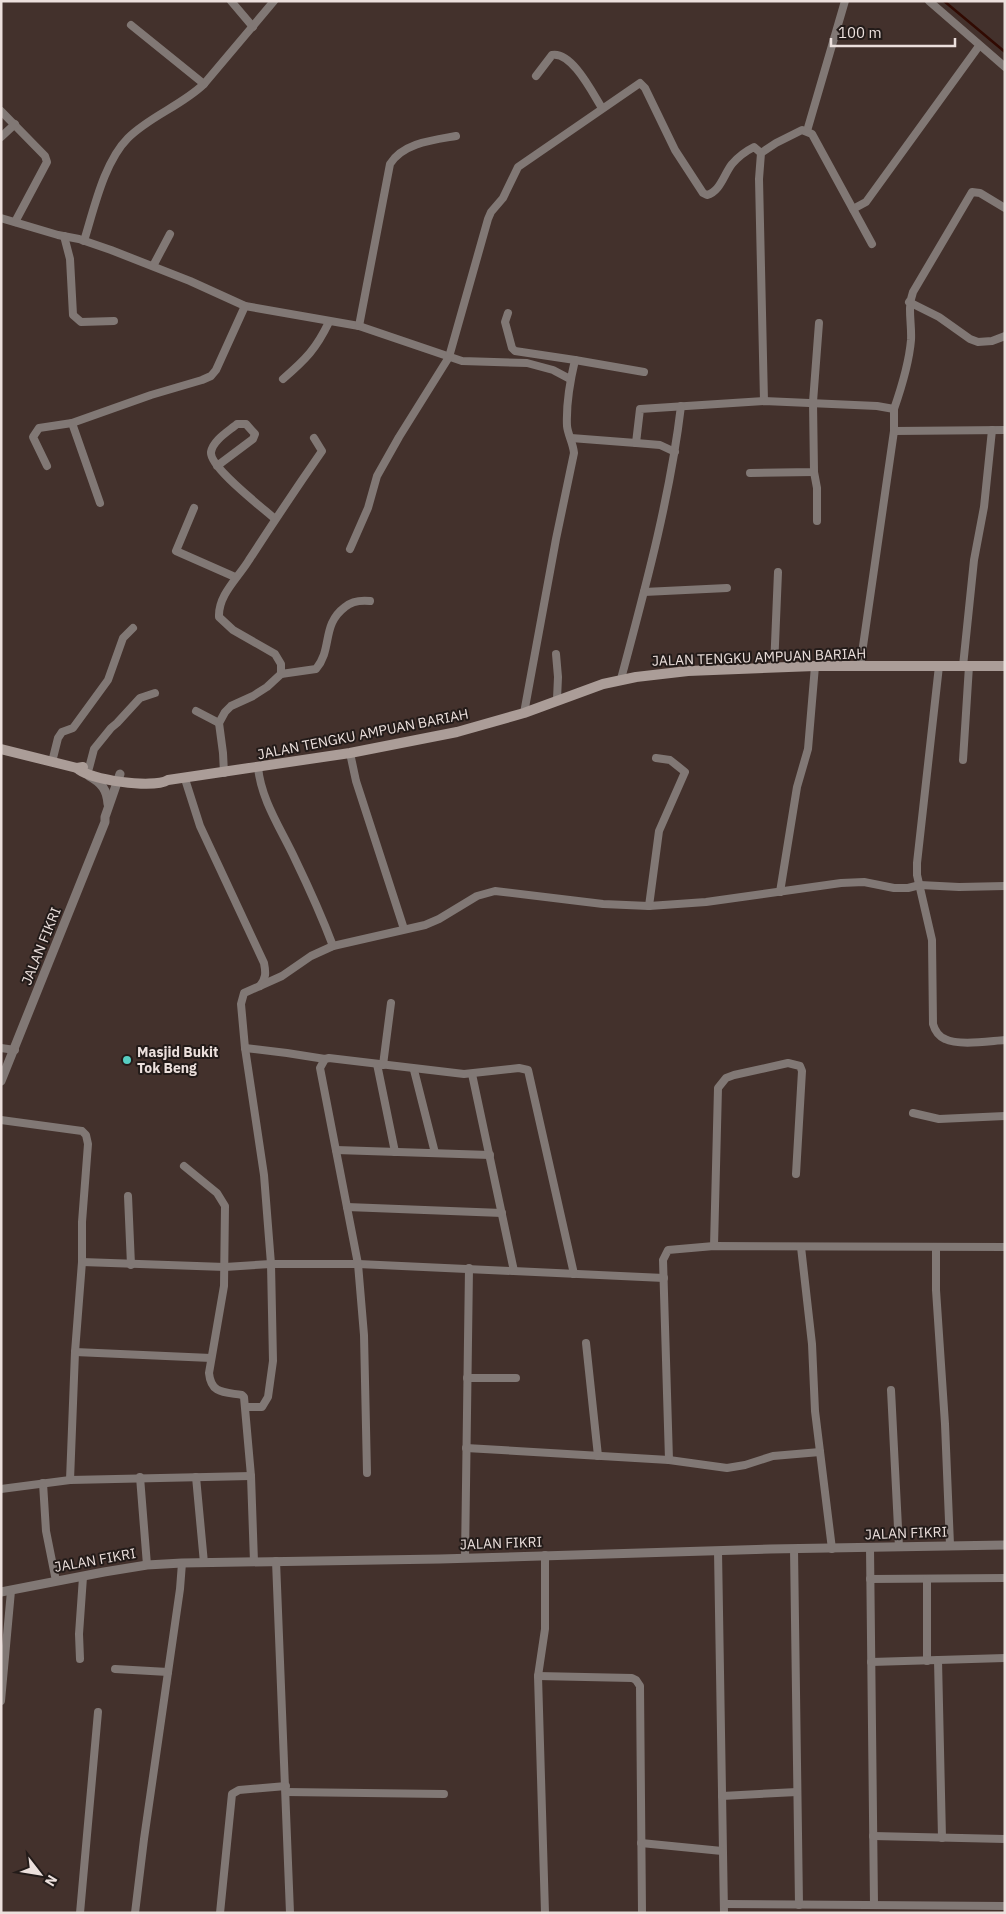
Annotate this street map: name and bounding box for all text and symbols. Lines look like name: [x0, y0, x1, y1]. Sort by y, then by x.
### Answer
scale bar: [831, 15, 955, 47]
text: 100 m: [838, 23, 882, 42]
street label: JALAN TENGKU AMPUAN BARIAH: [651, 644, 867, 670]
street label: JALAN TENGKU AMPUAN BARIAH: [256, 705, 470, 763]
street label: JALAN FIKRI: [17, 904, 65, 988]
place label: Masjid Bukit Tok Beng: [137, 1043, 218, 1077]
marker: Masjid Bukit Tok Beng: [121, 1054, 133, 1066]
street label: JALAN FIKRI: [865, 1523, 947, 1543]
street label: JALAN FIKRI: [460, 1533, 542, 1553]
street label: JALAN FIKRI: [53, 1544, 137, 1576]
north arrow: [15, 1849, 65, 1899]
text: N: [41, 1872, 61, 1890]

